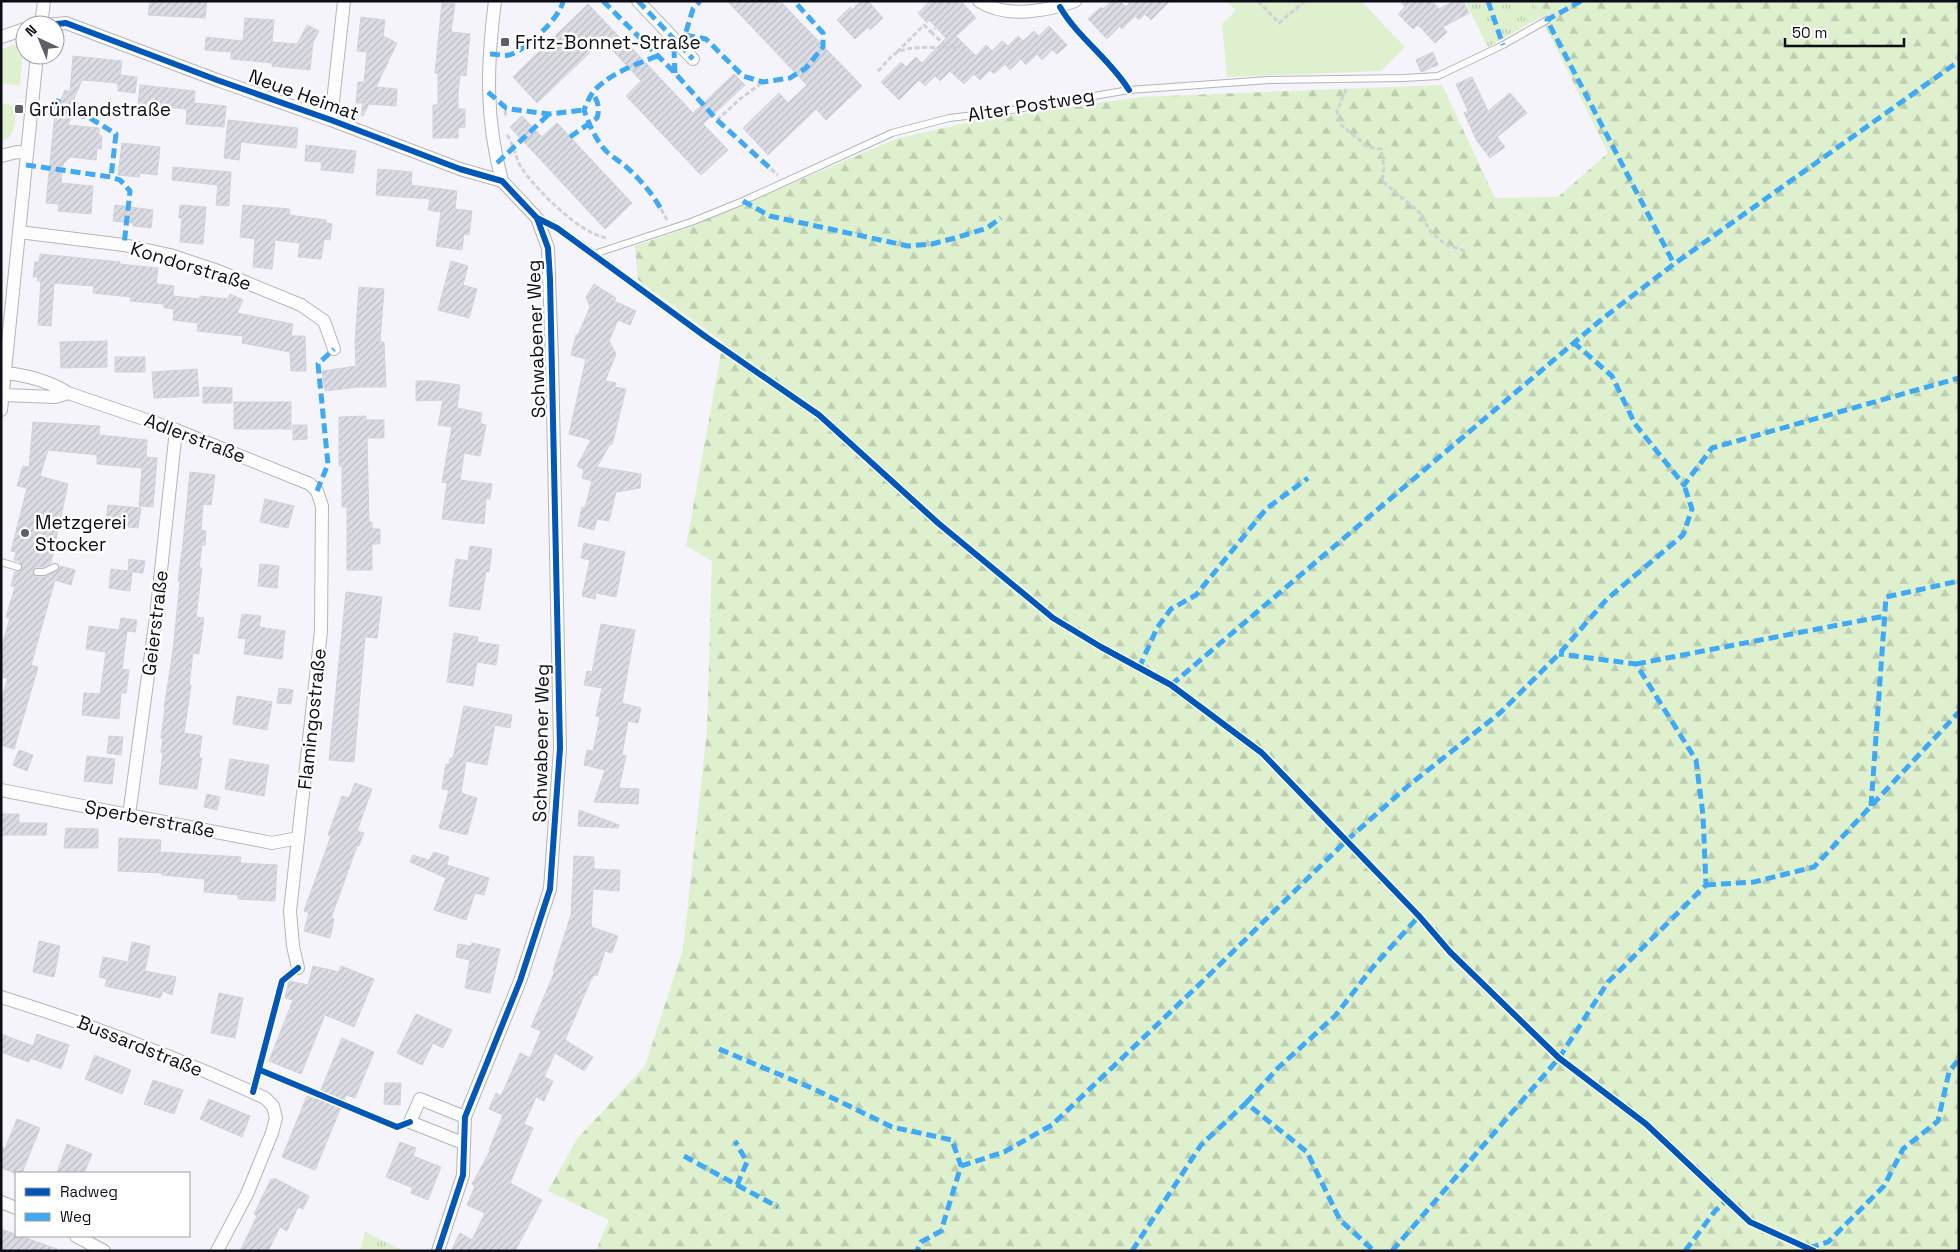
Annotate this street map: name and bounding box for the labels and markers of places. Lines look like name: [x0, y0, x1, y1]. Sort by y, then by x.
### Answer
place label: Fritz-Bonnet-Straße: [515, 30, 701, 55]
marker: Fritz-Bonnet-Straße: [499, 36, 511, 48]
place label: Grünlandstraße: [29, 97, 171, 122]
marker: Grünlandstraße: [13, 103, 25, 115]
place label: Metzgerei Stocker: [35, 510, 127, 557]
marker: Metzgerei Stocker: [19, 527, 31, 539]

